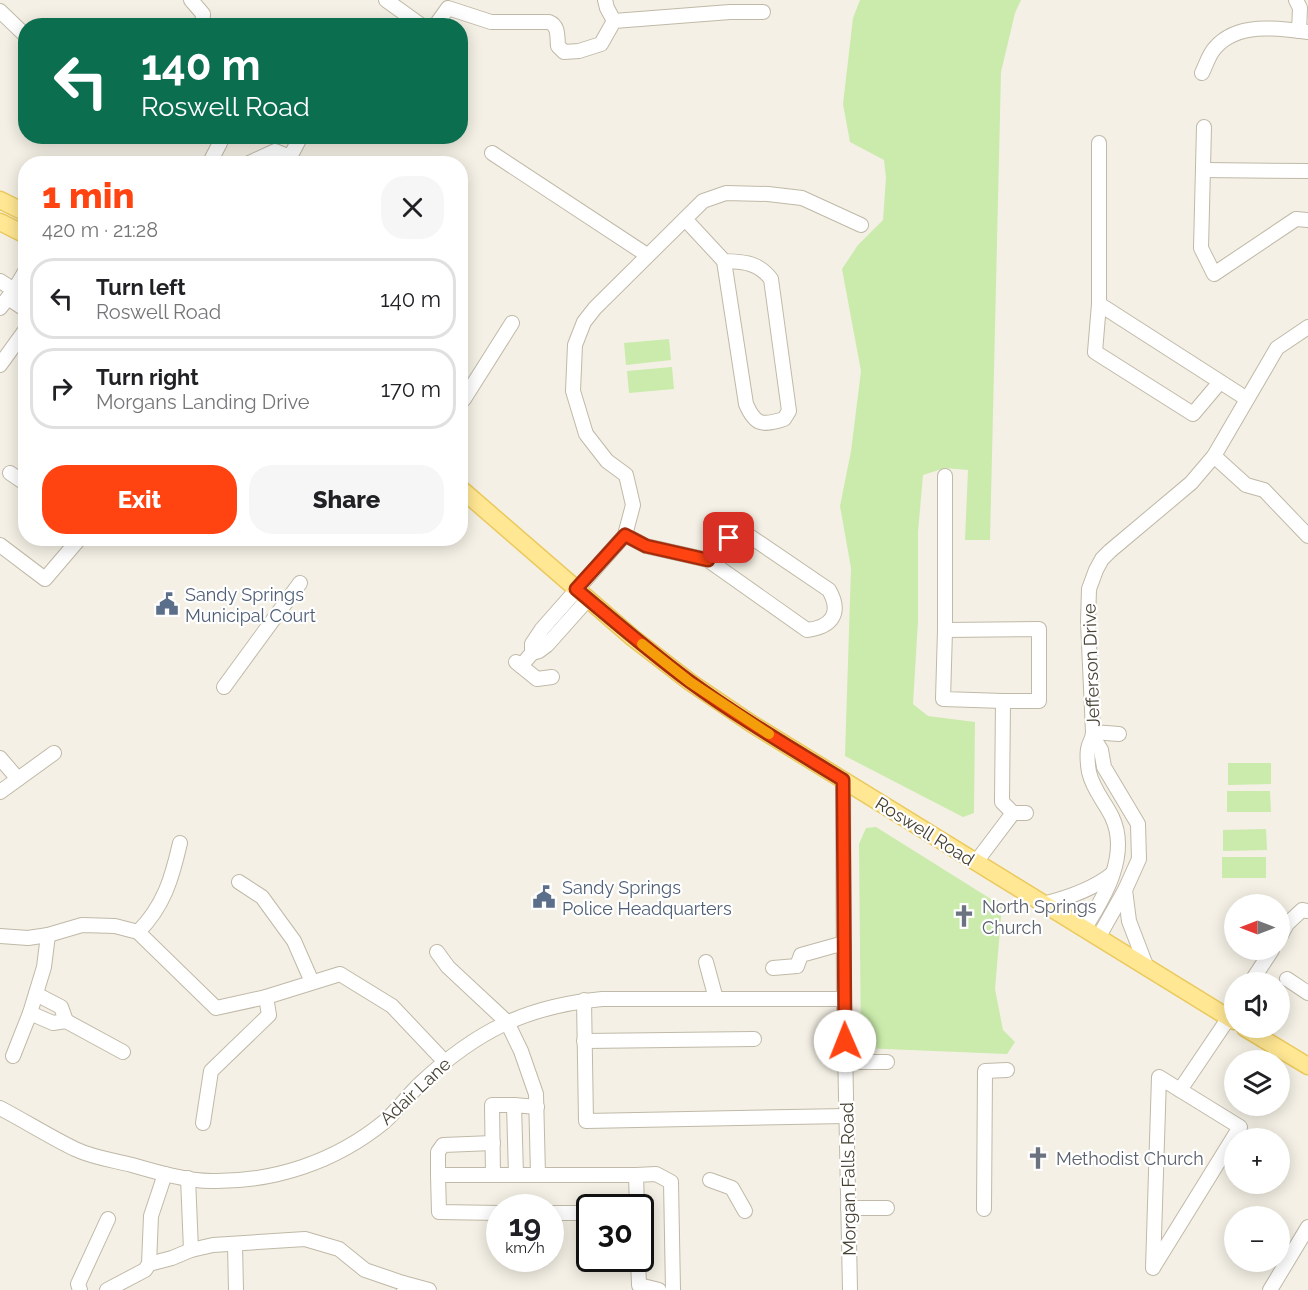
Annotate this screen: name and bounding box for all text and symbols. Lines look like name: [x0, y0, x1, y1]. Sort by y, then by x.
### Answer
text: 140 m: [141, 41, 261, 90]
icon: left: [42, 42, 120, 120]
text: Roswell Road: [141, 91, 310, 122]
text: 1 min: [42, 174, 134, 216]
button: close: [381, 176, 444, 239]
text: 420 m · 21:28: [42, 218, 158, 242]
text: Turn left: [96, 274, 186, 300]
icon: left: [45, 282, 78, 315]
text: 140 m: [380, 286, 441, 312]
text: Roswell Road: [96, 300, 221, 324]
text: Turn right: [96, 364, 199, 390]
icon: right: [45, 372, 78, 405]
text: 170 m: [381, 376, 441, 402]
text: Morgans Landing Drive: [96, 390, 310, 414]
button: Exit: [42, 465, 237, 534]
button: Share: [249, 465, 444, 534]
pin: [703, 512, 754, 563]
icon: arrive: [712, 521, 745, 554]
place label: Sandy Springs Municipal Court: [185, 584, 316, 626]
public building icon: Sandy Springs Municipal Court: [154, 591, 180, 617]
street label: Jefferson Drive: [1078, 603, 1104, 727]
street label: Roswell Road: [872, 792, 978, 870]
place label: Sandy Springs Police Headquarters: [562, 877, 732, 919]
public building icon: Sandy Springs Police Headquarters: [531, 884, 557, 910]
north arrow: [1224, 894, 1290, 960]
map controls: [1224, 894, 1290, 1272]
place label: North Springs Church: [982, 896, 1097, 938]
church icon: North Springs Church: [951, 903, 977, 929]
button: sound: [1224, 972, 1290, 1038]
position arrow: [813, 1009, 877, 1073]
button: layers: [1224, 1050, 1290, 1116]
street label: Adair Lane: [375, 1053, 455, 1129]
street label: Morgan Falls Road: [836, 1102, 860, 1256]
button: +: [1224, 1128, 1290, 1194]
church icon: Methodist Church: [1025, 1145, 1051, 1171]
place label: Methodist Church: [1056, 1148, 1204, 1169]
speed limit sign: 30: [576, 1194, 654, 1272]
button: −: [1224, 1206, 1290, 1272]
text: 19: [509, 1208, 541, 1243]
text: km/h: [505, 1239, 545, 1257]

